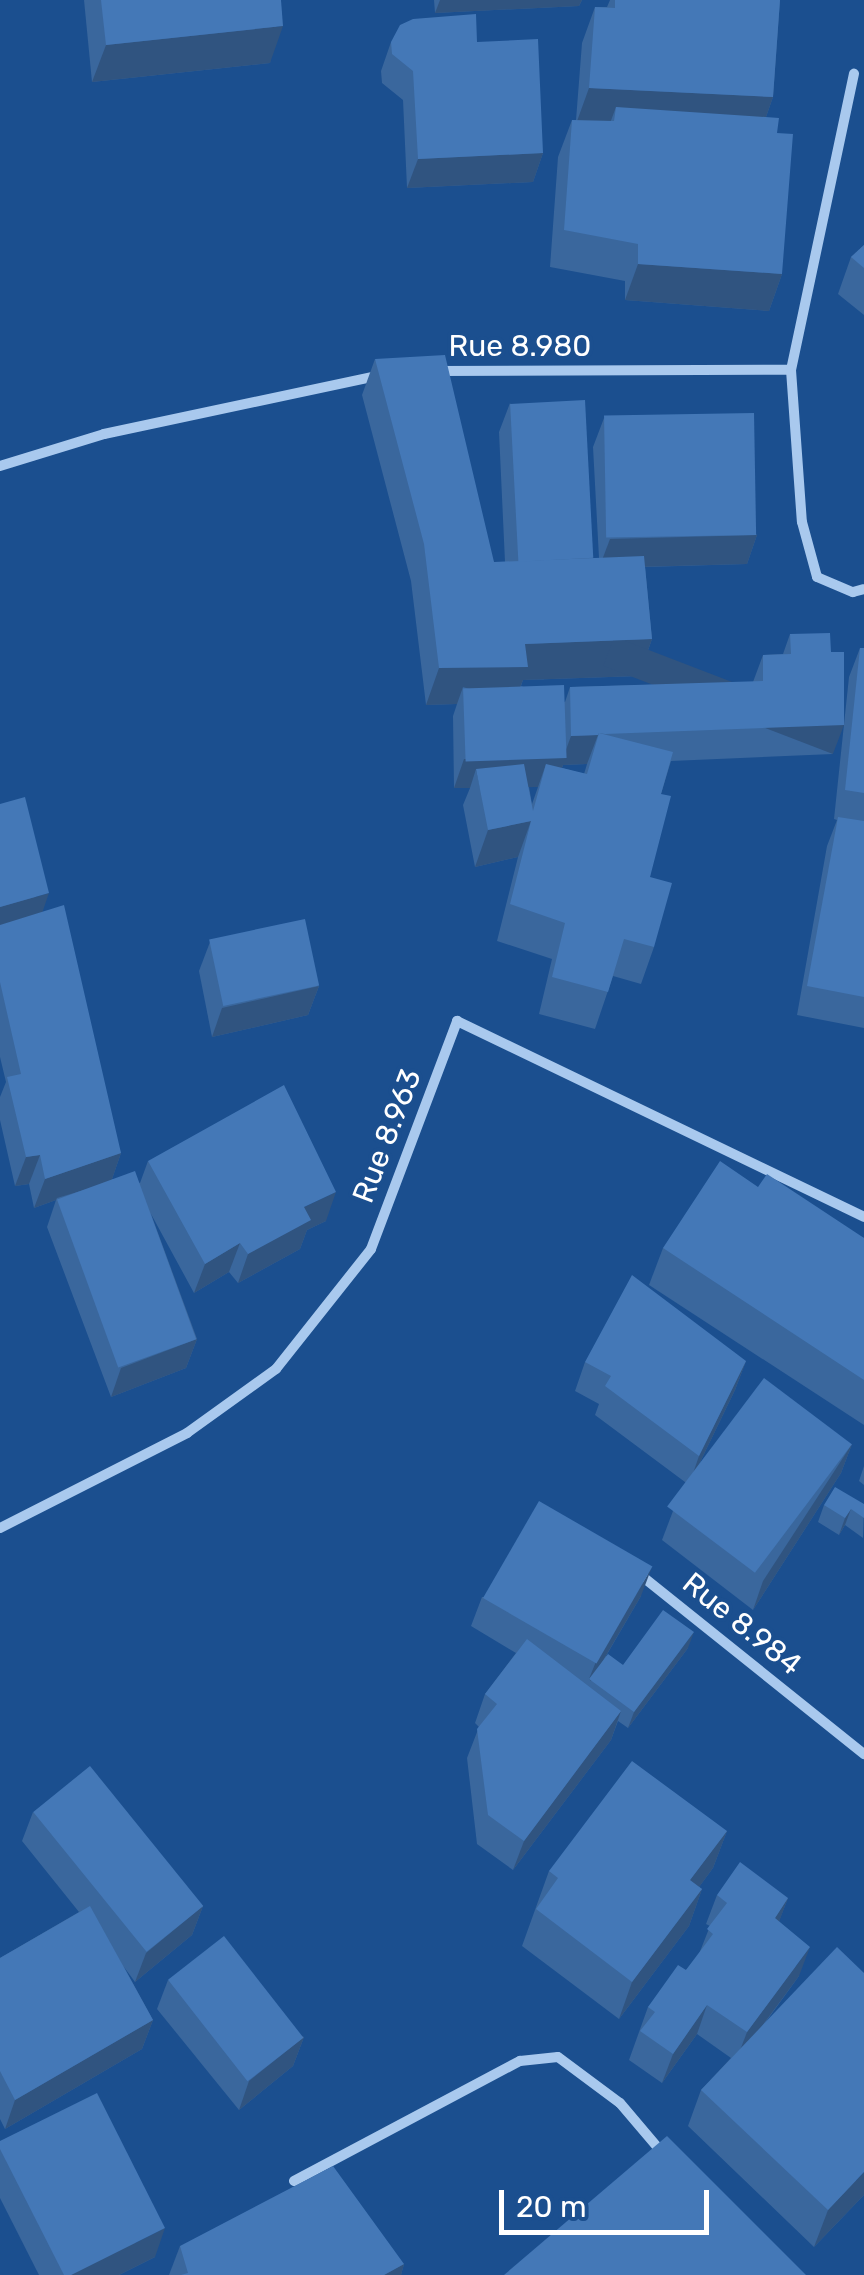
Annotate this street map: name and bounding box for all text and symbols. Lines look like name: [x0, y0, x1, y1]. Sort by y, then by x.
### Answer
street label: Rue 8.980: [449, 328, 591, 364]
street label: Rue 8.963: [345, 1064, 429, 1208]
street label: Rue 8.984: [675, 1565, 809, 1683]
scale bar: [504, 2170, 714, 2232]
text: 20 m: [516, 2189, 587, 2225]

